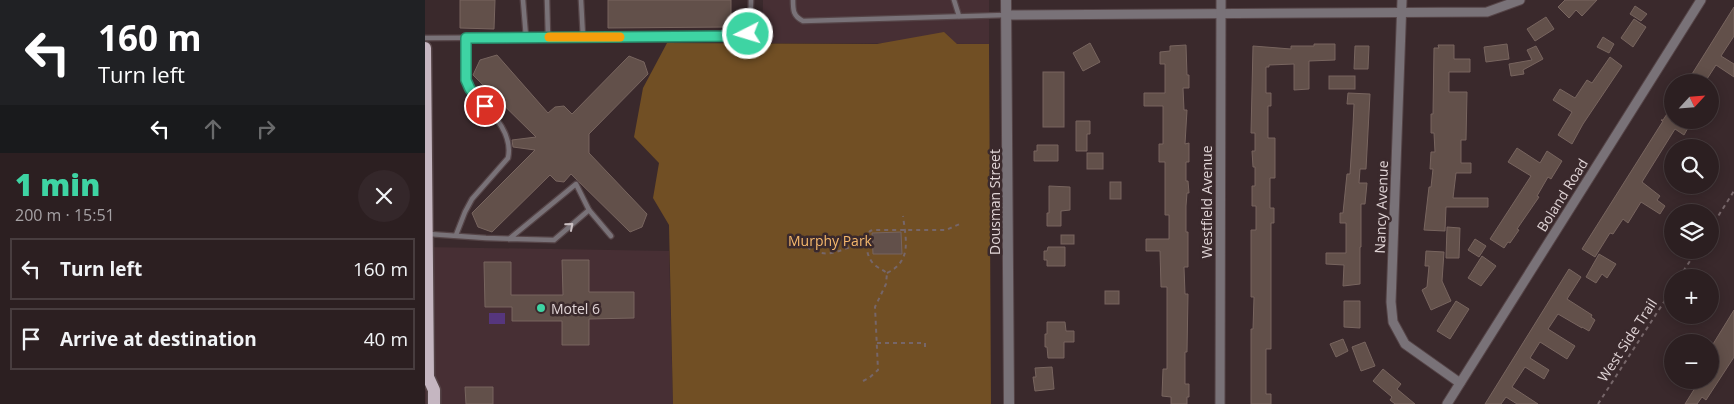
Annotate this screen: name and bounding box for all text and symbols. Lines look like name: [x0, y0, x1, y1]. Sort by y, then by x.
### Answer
position arrow: [721, 7, 773, 59]
text: 160 m: [98, 14, 202, 61]
icon: left: [15, 20, 80, 85]
text: Turn left: [98, 59, 185, 89]
north arrow: [1664, 74, 1719, 129]
map controls: [1664, 74, 1719, 389]
pin: [464, 85, 506, 127]
icon: arrive: [471, 92, 499, 120]
icon: left: [146, 115, 174, 143]
icon: ahead: [199, 115, 227, 143]
icon: right: [252, 115, 280, 143]
button: search: [1664, 139, 1719, 194]
street label: Westfield Avenue: [1197, 145, 1216, 259]
street label: Dousman Street: [985, 149, 1004, 255]
street label: Boland Road: [1532, 155, 1592, 235]
street label: Nancy Avenue: [1370, 160, 1392, 254]
text: 1 min: [15, 164, 100, 205]
button: close: [358, 170, 410, 222]
text: 200 m · 15:51: [15, 204, 115, 226]
button: layers: [1664, 204, 1719, 259]
one-way arrow: [565, 222, 574, 231]
park label: Murphy Park: [788, 231, 873, 250]
icon: left: [17, 255, 45, 283]
text: Turn left: [60, 256, 142, 282]
text: 160 m: [353, 256, 408, 282]
button: +: [1664, 269, 1719, 324]
street label: West Side Trail: [1593, 295, 1661, 385]
place label: Motel 6: [551, 299, 600, 318]
marker: Motel 6: [535, 302, 547, 314]
icon: arrive: [17, 325, 45, 353]
text: Arrive at destination: [60, 326, 257, 352]
text: 40 m: [364, 326, 408, 352]
button: −: [1664, 334, 1719, 389]

